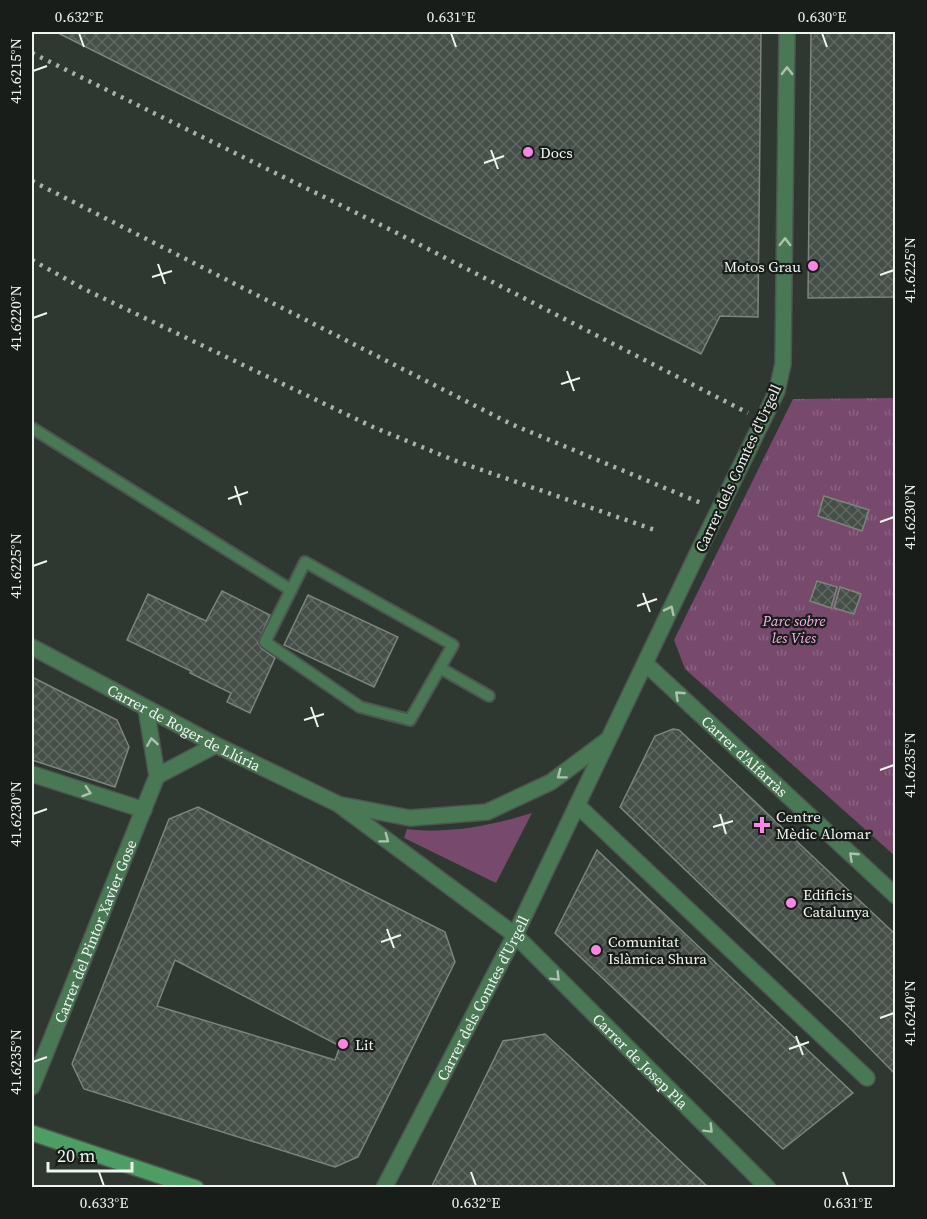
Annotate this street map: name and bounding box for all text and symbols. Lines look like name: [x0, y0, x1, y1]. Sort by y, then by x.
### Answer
text: 0.632°E: [55, 6, 103, 27]
text: 0.631°E: [427, 6, 475, 27]
text: 0.630°E: [798, 6, 846, 27]
text: 41.6215°N: [5, 38, 26, 104]
one-way arrow: [781, 67, 793, 76]
place label: Docs: [540, 142, 573, 163]
marker: Docs: [521, 145, 535, 159]
text: 41.6225°N: [899, 237, 920, 303]
one-way arrow: [779, 238, 791, 247]
place label: Motos Grau: [724, 256, 801, 277]
marker: Motos Grau: [806, 259, 820, 273]
text: 41.6220°N: [5, 285, 26, 351]
street label: Carrer dels Comtes d'Urgell: [690, 380, 786, 555]
text: 41.6230°N: [899, 484, 920, 550]
text: 41.6225°N: [5, 533, 26, 599]
one-way arrow: [662, 606, 674, 617]
park label: Parc sobre les Vies: [762, 610, 825, 648]
street label: Carrer de Roger de Llúria: [104, 679, 265, 776]
one-way arrow: [676, 691, 686, 702]
street label: Carrer d'Alfarràs: [697, 710, 793, 801]
text: 41.6235°N: [899, 732, 920, 798]
one-way arrow: [146, 737, 158, 747]
one-way arrow: [557, 767, 568, 778]
text: 41.6230°N: [5, 781, 26, 847]
one-way arrow: [81, 785, 92, 797]
place label: Centre Mèdic Alomar: [776, 806, 871, 844]
marker: Centre Mèdic Alomar: [753, 816, 771, 834]
one-way arrow: [379, 832, 390, 843]
street label: Carrer del Pintor Xavier Gose: [48, 836, 141, 1026]
one-way arrow: [849, 853, 860, 864]
place label: Edificis Catalunya: [803, 884, 870, 922]
marker: Edificis Catalunya: [784, 896, 798, 910]
street label: Carrer dels Comtes d'Urgell: [431, 911, 534, 1084]
place label: Comunitat Islàmica Shura: [608, 931, 707, 969]
marker: Comunitat Islàmica Shura: [589, 943, 603, 957]
one-way arrow: [549, 969, 560, 980]
text: 41.6240°N: [899, 980, 920, 1046]
street label: Carrer de Josep Pla: [588, 1008, 693, 1113]
text: 41.6235°N: [5, 1029, 26, 1095]
place label: Lit: [355, 1034, 373, 1055]
marker: Lit: [336, 1037, 350, 1051]
one-way arrow: [703, 1122, 713, 1133]
scale bar: [48, 1135, 132, 1173]
text: 20 m: [57, 1143, 95, 1168]
text: 0.633°E: [80, 1192, 128, 1213]
text: 0.632°E: [452, 1192, 500, 1213]
text: 0.631°E: [824, 1192, 872, 1213]

